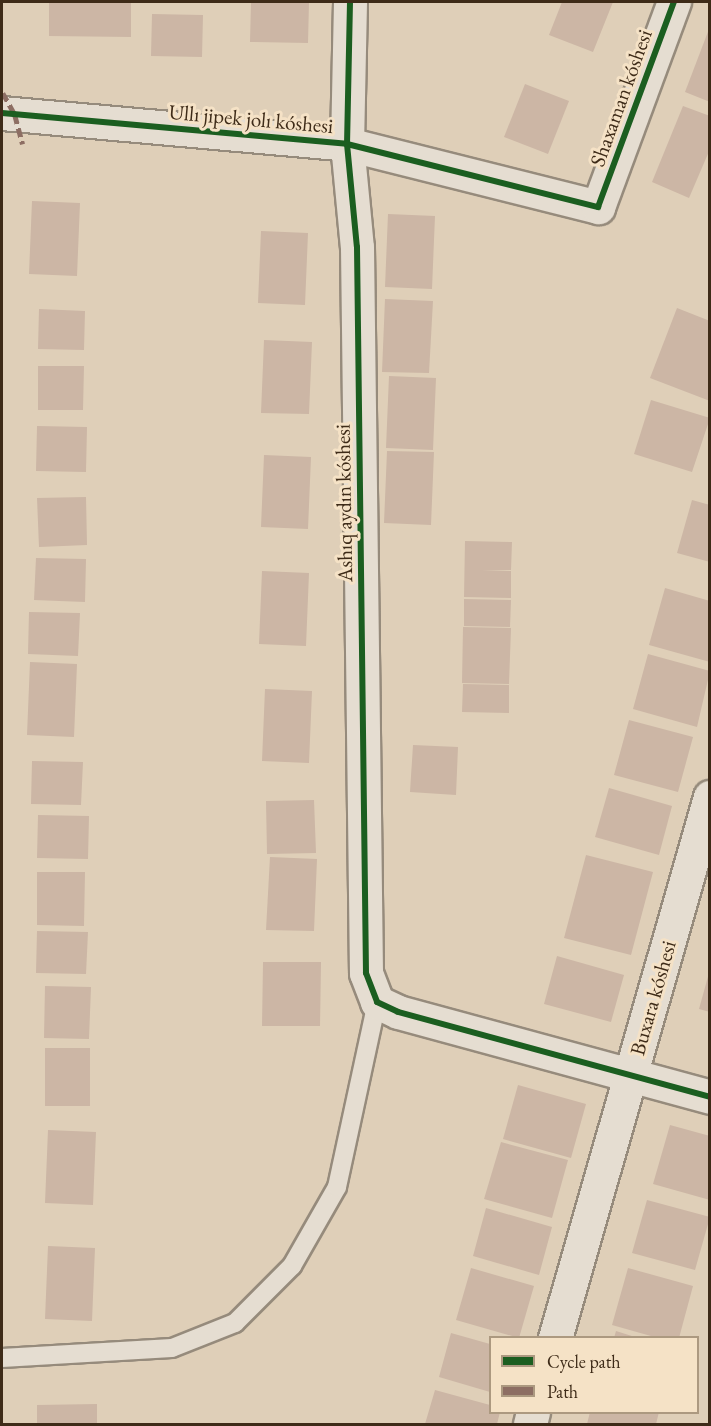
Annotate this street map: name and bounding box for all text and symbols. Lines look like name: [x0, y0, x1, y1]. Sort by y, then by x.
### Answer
street label: Shaxaman kóshesi: [585, 26, 657, 170]
street label: Ullı jipek jolı kóshesi: [168, 99, 334, 139]
street label: Ashıq aydın kóshesi: [330, 424, 358, 582]
street label: Buxara kóshesi: [625, 938, 681, 1058]
legend: [489, 1336, 699, 1414]
text: Cycle path: [547, 1350, 621, 1373]
text: Path: [547, 1380, 578, 1403]

